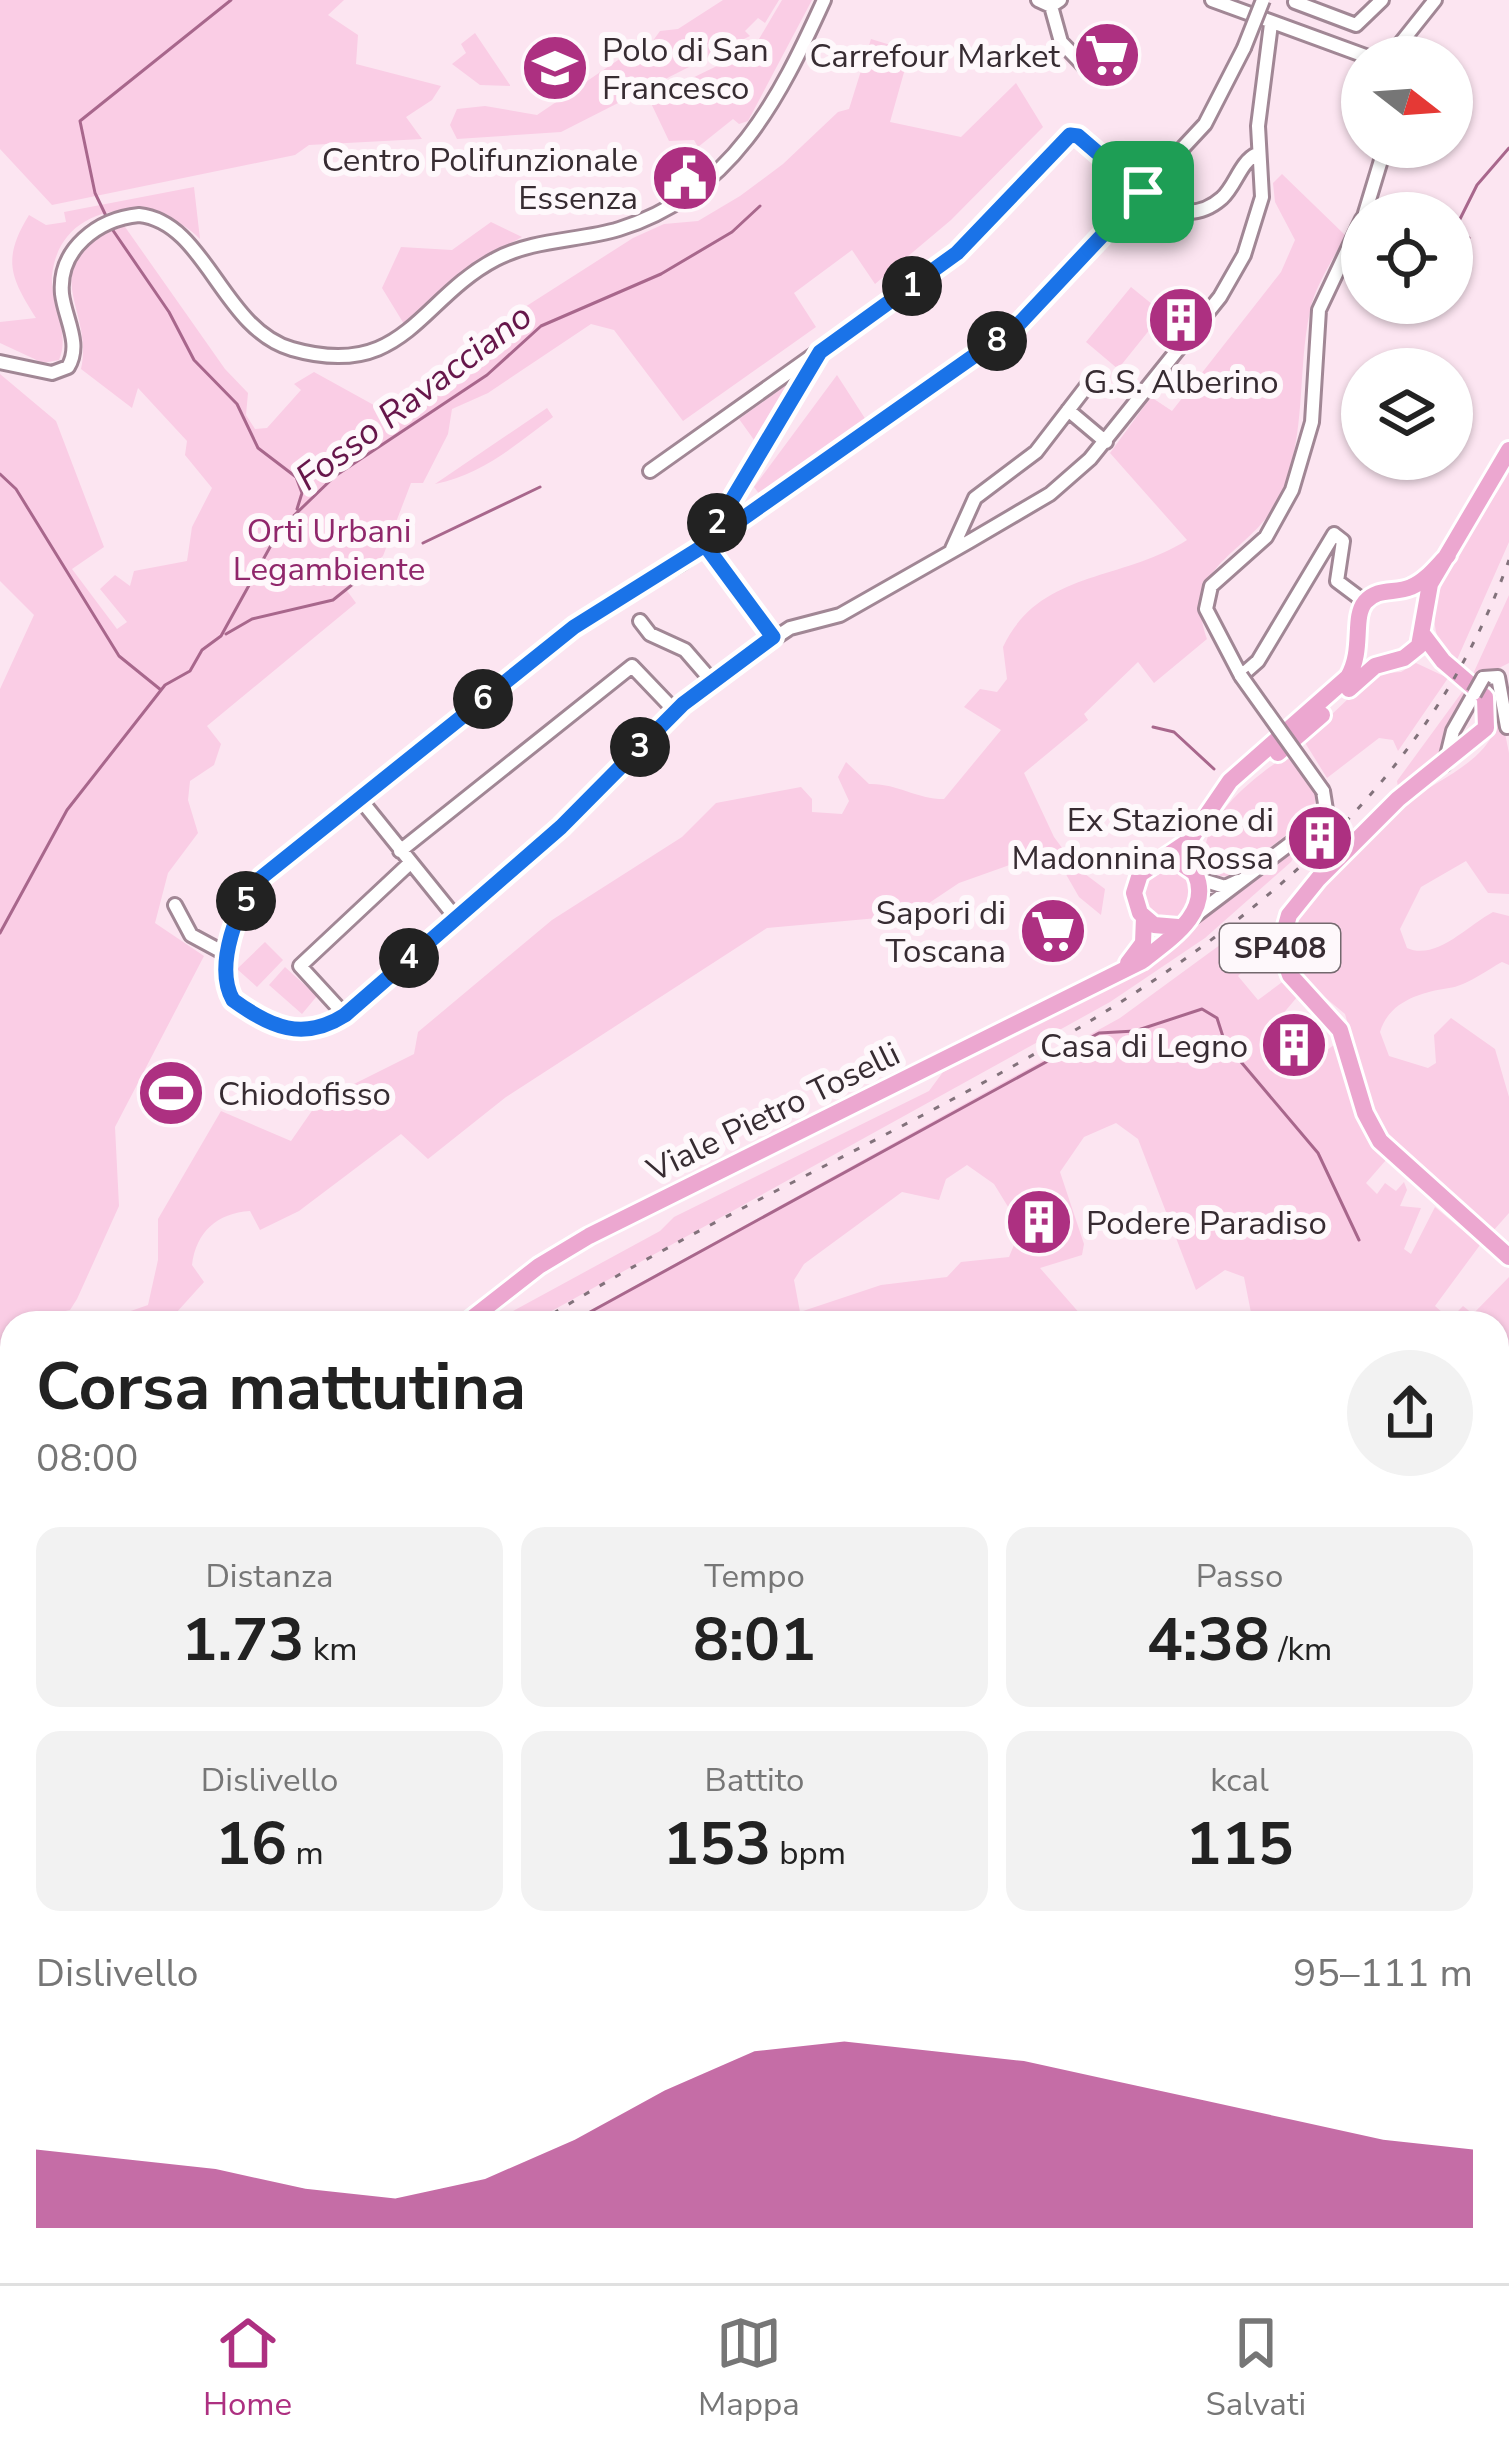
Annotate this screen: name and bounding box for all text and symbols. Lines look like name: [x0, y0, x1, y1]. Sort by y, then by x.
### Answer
supermarket icon: Carrefour Market: [1072, 20, 1142, 90]
place label: Polo di San Francesco: [602, 28, 769, 111]
school or university icon: Polo di San Francesco: [520, 33, 590, 103]
place label: Carrefour Market: [810, 34, 1060, 79]
north arrow: [1341, 36, 1473, 168]
map controls: [1341, 36, 1473, 480]
place label: Centro Polifunzionale Essenza: [322, 138, 638, 221]
pin: [1092, 141, 1194, 243]
public building icon: Centro Polifunzionale Essenza: [650, 143, 720, 213]
icon: arrive: [1110, 159, 1176, 225]
button: locate: [1341, 192, 1473, 324]
pin: 1: [882, 256, 942, 316]
text: 1: [902, 263, 922, 308]
building icon: G.S. Alberino: [1146, 285, 1216, 355]
water label: Fosso Ravacciano: [286, 292, 542, 502]
pin: 8: [967, 311, 1027, 371]
text: 8: [987, 318, 1007, 363]
button: layers: [1341, 348, 1473, 480]
place label: G.S. Alberino: [1084, 360, 1278, 405]
pin: 2: [687, 493, 747, 553]
text: 2: [707, 500, 727, 545]
park label: Orti Urbani Legambiente: [233, 509, 425, 592]
pin: 6: [453, 669, 513, 729]
text: 6: [473, 676, 493, 721]
pin: 3: [610, 717, 670, 777]
text: 3: [630, 724, 650, 769]
place label: Ex Stazione di Madonnina Rossa: [1012, 798, 1274, 881]
building icon: Ex Stazione di Madonnina Rossa: [1285, 803, 1355, 873]
pin: 5: [216, 871, 276, 931]
text: 5: [236, 878, 256, 923]
place label: Sapori di Toscana: [876, 891, 1006, 974]
supermarket icon: Sapori di Toscana: [1018, 896, 1088, 966]
road number: SP408: [1220, 924, 1340, 972]
pin: 4: [379, 928, 439, 988]
text: 4: [399, 935, 419, 980]
building icon: Casa di Legno: [1259, 1010, 1329, 1080]
place label: Casa di Legno: [1040, 1024, 1248, 1069]
street label: Viale Pietro Toselli: [639, 1032, 908, 1193]
sports icon: Chiodofisso: [136, 1058, 206, 1128]
place label: Chiodofisso: [218, 1072, 391, 1117]
building icon: Podere Paradiso: [1004, 1187, 1074, 1257]
place label: Podere Paradiso: [1086, 1201, 1327, 1246]
text: Corsa mattutina: [36, 1342, 526, 1432]
button: share: [1347, 1350, 1473, 1476]
text: 08:00: [36, 1432, 139, 1485]
text: Distanza: [205, 1554, 334, 1599]
text: Tempo: [704, 1554, 805, 1599]
text: Passo: [1196, 1554, 1283, 1599]
text: 1.73: [181, 1599, 304, 1681]
text: 8:01: [693, 1599, 816, 1681]
text: 4:38: [1147, 1599, 1270, 1681]
text: km: [304, 1627, 358, 1672]
text: /km: [1270, 1627, 1332, 1672]
text: Dislivello: [201, 1758, 338, 1803]
text: Battito: [705, 1758, 804, 1803]
text: kcal: [1210, 1758, 1269, 1803]
text: 16: [215, 1803, 287, 1885]
text: 153: [663, 1803, 771, 1885]
text: 115: [1186, 1803, 1294, 1885]
text: m: [287, 1831, 324, 1876]
text: bpm: [771, 1831, 846, 1876]
text: Dislivello: [36, 1947, 198, 2000]
text: 95–111 m: [1293, 1947, 1473, 2000]
tab: Home: [203, 2310, 292, 2427]
tab: Mappa: [698, 2310, 800, 2427]
tab: Salvati: [1206, 2310, 1306, 2427]

